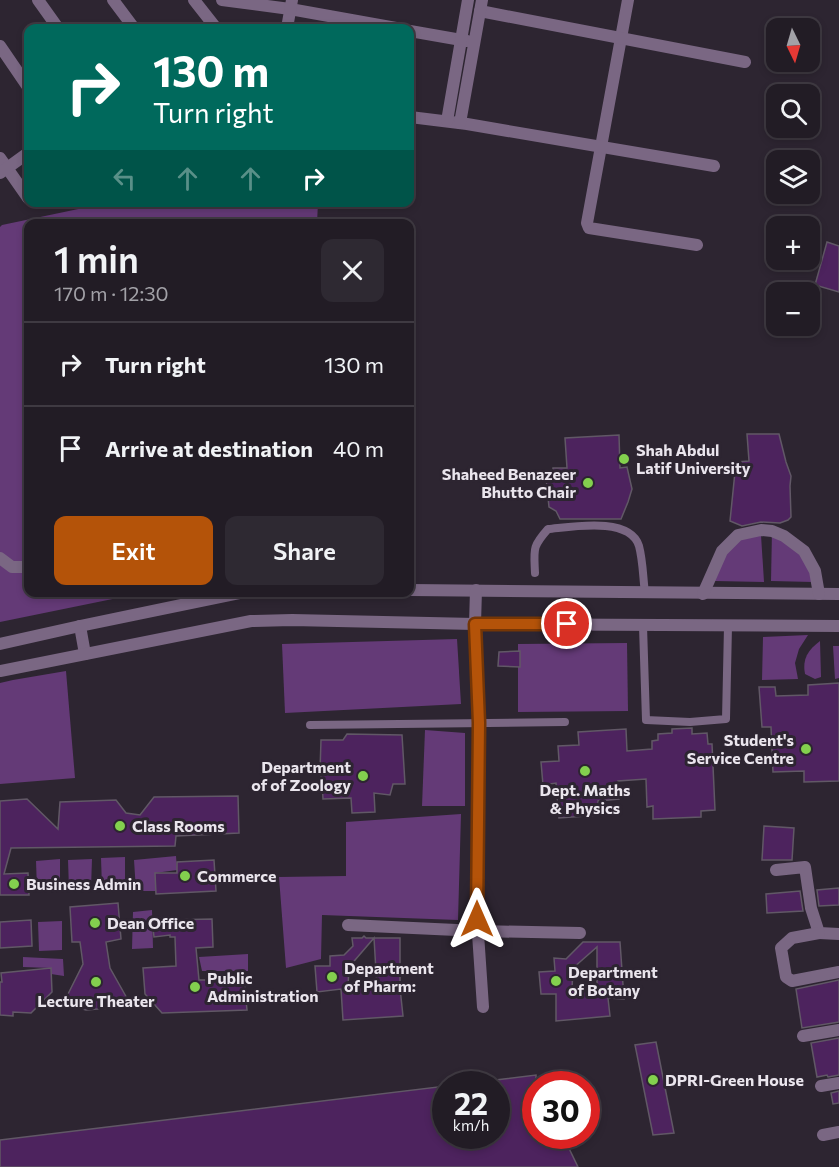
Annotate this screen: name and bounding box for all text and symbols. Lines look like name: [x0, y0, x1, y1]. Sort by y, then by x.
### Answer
north arrow: [766, 18, 820, 72]
map controls: [766, 18, 820, 336]
text: 130 m: [153, 44, 269, 96]
icon: right: [54, 48, 132, 126]
button: search: [766, 84, 820, 138]
text: Turn right: [153, 96, 273, 129]
button: layers: [766, 150, 820, 204]
icon: left: [108, 162, 141, 195]
icon: ahead: [171, 162, 204, 195]
icon: ahead: [234, 162, 267, 195]
icon: right: [297, 162, 330, 195]
button: +: [766, 216, 820, 270]
text: 1 min: [54, 236, 139, 280]
button: close: [321, 239, 384, 302]
text: 170 m · 12:30: [54, 281, 169, 305]
button: −: [766, 282, 820, 336]
icon: right: [54, 348, 87, 381]
text: Turn right: [105, 351, 206, 378]
text: 130 m: [324, 351, 384, 378]
icon: arrive: [54, 432, 87, 465]
text: Arrive at destination: [105, 435, 313, 462]
text: 40 m: [333, 435, 384, 462]
place label: Shah Abdul Latif University: [636, 440, 751, 477]
marker: Shah Abdul Latif University: [617, 452, 631, 466]
place label: Shaheed Benazeer Bhutto Chair: [442, 464, 576, 501]
marker: Shaheed Benazeer Bhutto Chair: [581, 476, 595, 490]
button: Exit: [54, 516, 213, 585]
button: Share: [225, 516, 384, 585]
pin: [541, 598, 592, 649]
icon: arrive: [550, 607, 583, 640]
place label: Student's Service Centre: [687, 730, 794, 767]
marker: Student's Service Centre: [799, 742, 813, 756]
place label: Department of of Zoology: [251, 757, 351, 794]
marker: Dept. Maths & Physics: [578, 764, 592, 778]
marker: Department of of Zoology: [356, 769, 370, 783]
place label: Dept. Maths & Physics: [540, 780, 630, 817]
place label: Class Rooms: [132, 816, 225, 835]
marker: Class Rooms: [113, 819, 127, 833]
place label: Commerce: [197, 866, 276, 885]
marker: Commerce: [178, 869, 192, 883]
place label: Business Admin: [26, 874, 141, 893]
marker: Business Admin: [7, 877, 21, 891]
position arrow: [445, 887, 509, 951]
place label: Dean Office: [107, 913, 194, 932]
marker: Dean Office: [88, 916, 102, 930]
place label: Department of Pharm:: [344, 958, 434, 995]
place label: Department of Botany: [568, 962, 658, 999]
place label: Public Administration: [207, 968, 319, 1005]
marker: Department of Pharm:: [325, 970, 339, 984]
marker: Department of Botany: [549, 974, 563, 988]
marker: Lecture Theater: [89, 975, 103, 989]
marker: Public Administration: [188, 980, 202, 994]
place label: Lecture Theater: [37, 991, 155, 1010]
place label: DPRI-Green House: [665, 1070, 804, 1089]
speed limit sign: 30: [522, 1071, 600, 1149]
marker: DPRI-Green House: [646, 1073, 660, 1087]
text: 22: [454, 1084, 488, 1121]
text: km/h: [453, 1116, 489, 1134]

